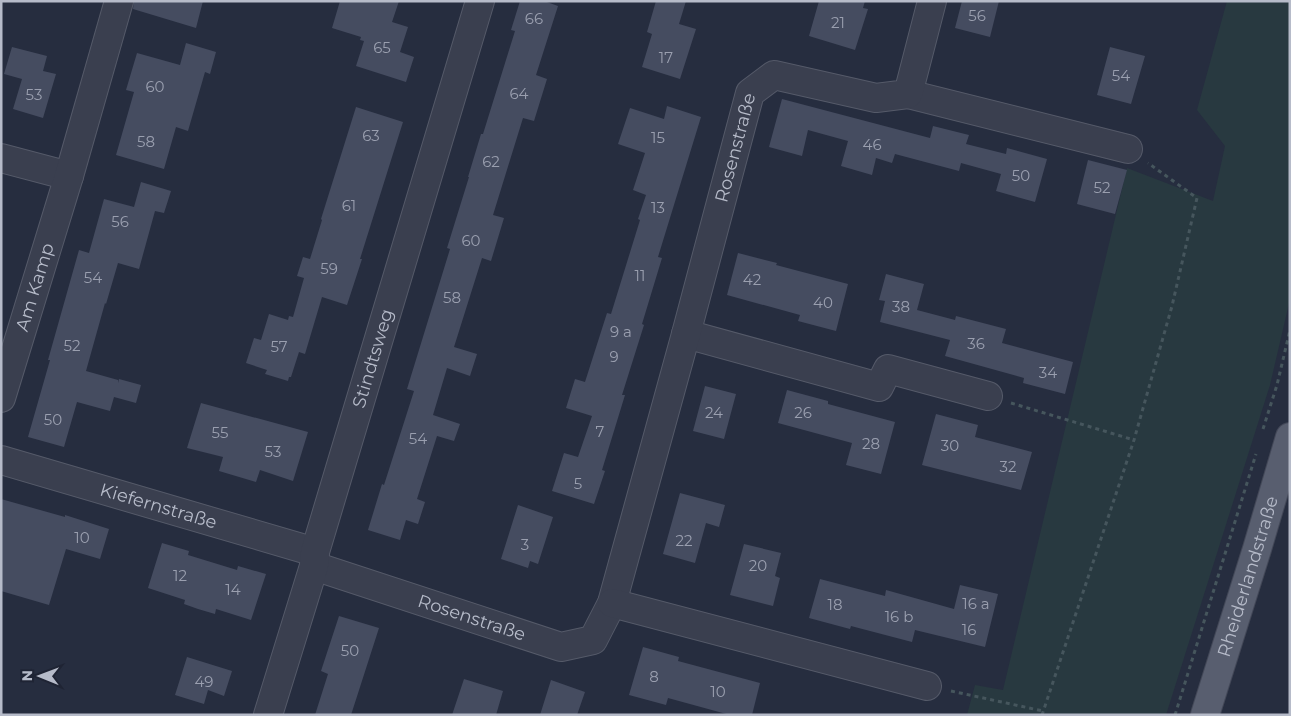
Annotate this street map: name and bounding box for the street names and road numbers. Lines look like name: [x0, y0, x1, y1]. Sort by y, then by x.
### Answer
street label: Rosenstraße: [710, 91, 761, 205]
street label: Am Kamp: [11, 240, 59, 334]
street label: Stindtsweg: [348, 306, 398, 411]
street label: Kiefernstraße: [97, 479, 220, 534]
street label: Rheiderlandstraße: [1213, 493, 1283, 660]
street label: Rosenstraße: [415, 590, 529, 646]

